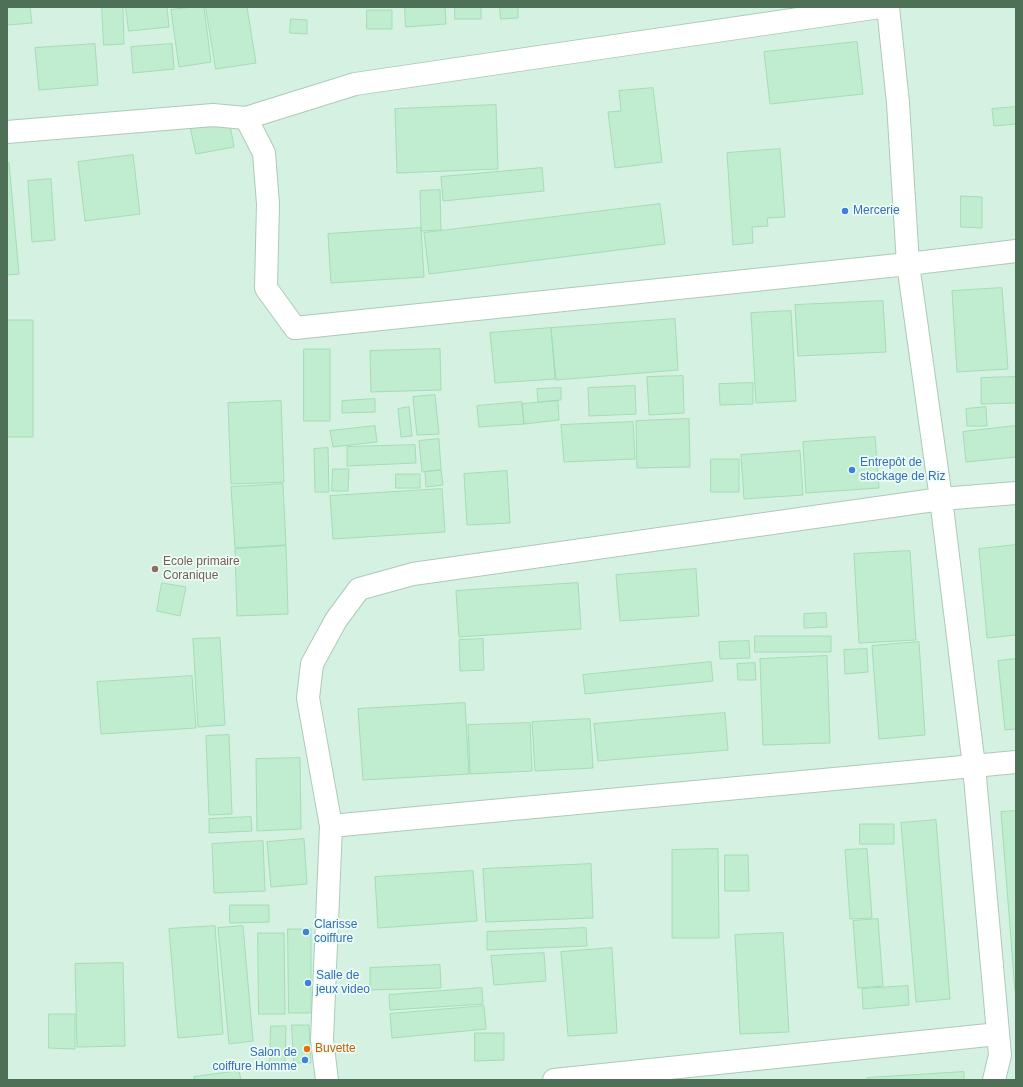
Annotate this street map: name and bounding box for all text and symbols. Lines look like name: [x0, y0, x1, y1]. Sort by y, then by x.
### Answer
place label: Mercerie: [853, 204, 900, 218]
marker: Mercerie: [840, 206, 850, 216]
place label: Entrepôt de stockage de Riz: [860, 456, 945, 484]
marker: Entrepôt de stockage de Riz: [847, 465, 857, 475]
place label: Ecole primaire Coranique: [163, 555, 240, 583]
marker: Ecole primaire Coranique: [150, 564, 160, 574]
place label: Clarisse coiffure: [314, 918, 357, 946]
marker: Clarisse coiffure: [301, 927, 311, 937]
place label: Salle de jeux video: [316, 969, 370, 997]
marker: Salle de jeux video: [303, 978, 313, 988]
place label: Buvette: [315, 1042, 356, 1056]
marker: Buvette: [302, 1044, 312, 1054]
place label: Salon de coiffure Homme: [213, 1046, 297, 1074]
marker: Salon de coiffure Homme: [300, 1055, 310, 1065]

